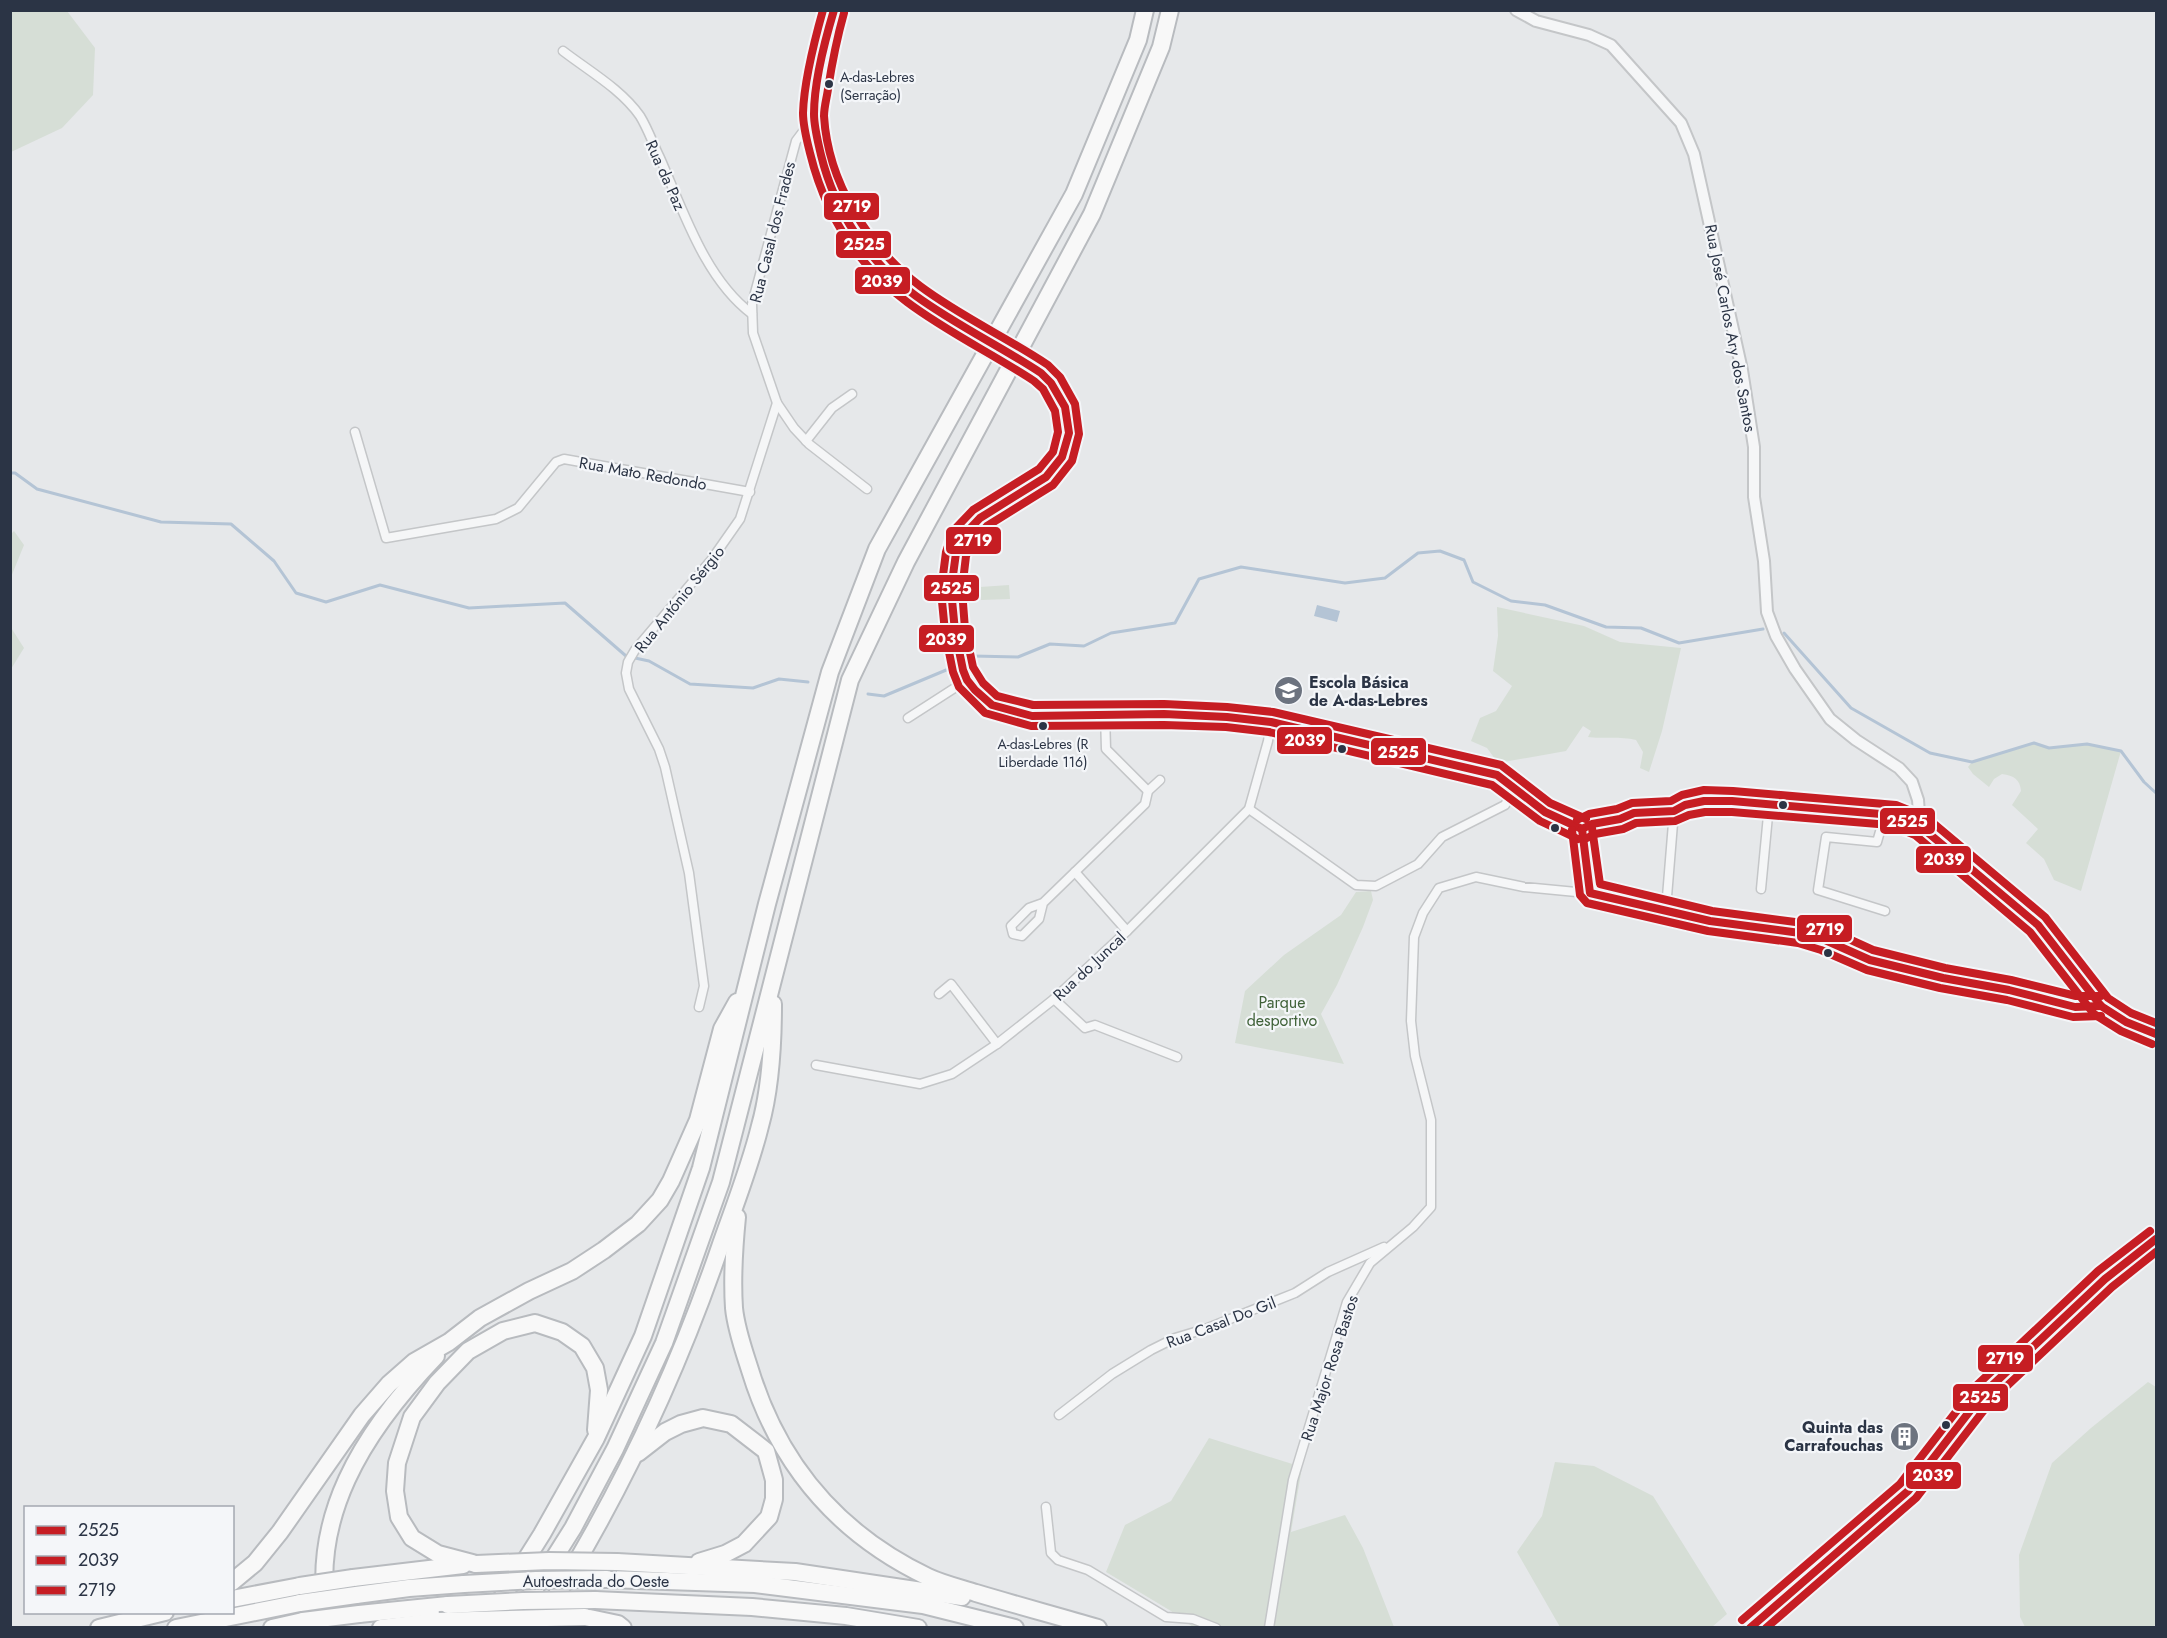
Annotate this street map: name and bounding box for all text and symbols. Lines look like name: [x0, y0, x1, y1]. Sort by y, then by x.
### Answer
place label: A-das-Lebres (Serração): [840, 67, 915, 105]
marker: A-das-Lebres (Serração): [823, 78, 835, 90]
street label: Rua da Paz: [640, 136, 692, 215]
street label: Rua Casal dos Frades: [744, 159, 801, 305]
line badge: 2719: [823, 192, 880, 221]
text: 2719: [833, 195, 872, 218]
street label: Rua José Carlos Ary dos Santos: [1699, 222, 1762, 434]
line badge: 2525: [835, 230, 892, 259]
text: 2525: [843, 233, 885, 256]
line badge: 2039: [854, 266, 911, 295]
text: 2039: [861, 270, 903, 293]
street label: Rua Mato Redondo: [577, 451, 709, 496]
line badge: 2719: [945, 526, 1002, 555]
text: 2719: [954, 529, 993, 552]
street label: Rua António Sérgio: [629, 541, 730, 658]
line badge: 2525: [923, 574, 980, 602]
text: 2525: [930, 577, 972, 600]
line badge: 2039: [918, 624, 975, 653]
text: 2039: [925, 628, 967, 651]
place label: Escola Básica de A-das-Lebres: [1309, 671, 1428, 712]
school or university icon: Escola Básica de A-das-Lebres: [1272, 675, 1304, 707]
marker: A-das-Lebres (R Liberdade 116): [1037, 720, 1049, 732]
line badge: 2039: [1276, 726, 1333, 755]
text: 2039: [1284, 729, 1326, 752]
place label: A-das-Lebres (R Liberdade 116): [998, 734, 1089, 772]
line badge: 2525: [1370, 737, 1427, 766]
text: 2525: [1377, 741, 1419, 764]
unlabelled marker: [1336, 743, 1348, 755]
unlabelled marker: [1777, 799, 1789, 811]
line badge: 2525: [1879, 807, 1936, 835]
text: 2525: [1886, 810, 1928, 833]
unlabelled marker: [1549, 822, 1561, 834]
line badge: 2039: [1915, 845, 1972, 874]
text: 2039: [1923, 848, 1965, 871]
line badge: 2719: [1796, 914, 1853, 943]
text: 2719: [1806, 918, 1845, 941]
street label: Rua do Juncal: [1048, 927, 1131, 1006]
unlabelled marker: [1822, 947, 1834, 959]
park label: Parque desportivo: [1247, 991, 1318, 1032]
street label: Rua Casal Do Gil: [1163, 1291, 1279, 1354]
street label: Rua Major Rosa Bastos: [1295, 1292, 1364, 1444]
line badge: 2719: [1977, 1344, 2034, 1373]
text: 2719: [1986, 1347, 2025, 1370]
line badge: 2525: [1952, 1383, 2009, 1412]
text: 2525: [1959, 1386, 2001, 1409]
place label: Quinta das Carrafouchas: [1784, 1416, 1883, 1457]
unlabelled marker: [1940, 1419, 1952, 1431]
building icon: Quinta das Carrafouchas: [1888, 1420, 1920, 1452]
line badge: 2039: [1905, 1461, 1962, 1490]
text: 2039: [1912, 1464, 1954, 1487]
legend: [24, 1506, 234, 1614]
text: 2525: [78, 1517, 119, 1543]
text: 2039: [78, 1547, 119, 1573]
street label: Autoestrada do Oeste: [523, 1570, 669, 1593]
text: 2719: [78, 1577, 116, 1603]

